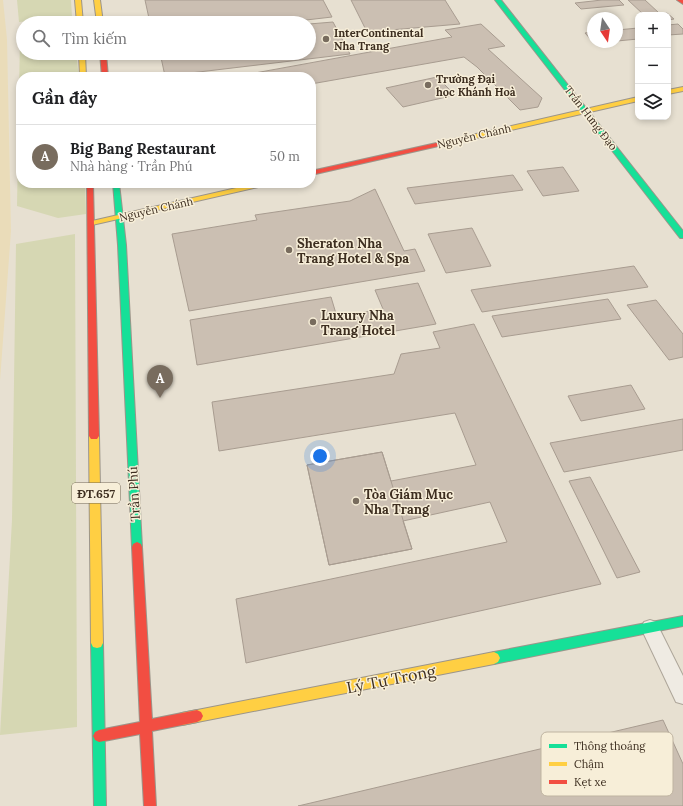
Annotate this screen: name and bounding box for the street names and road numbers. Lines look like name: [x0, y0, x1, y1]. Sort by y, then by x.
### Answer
street label: Trần Hưng Đạo: [561, 83, 621, 153]
street label: Nguyễn Chánh: [436, 121, 513, 151]
street label: Nguyễn Chánh: [118, 194, 195, 224]
street label: Trần Phú: [124, 466, 144, 522]
road number: ĐT.657: [72, 483, 120, 503]
street label: Lý Tự Trọng: [345, 660, 438, 697]

